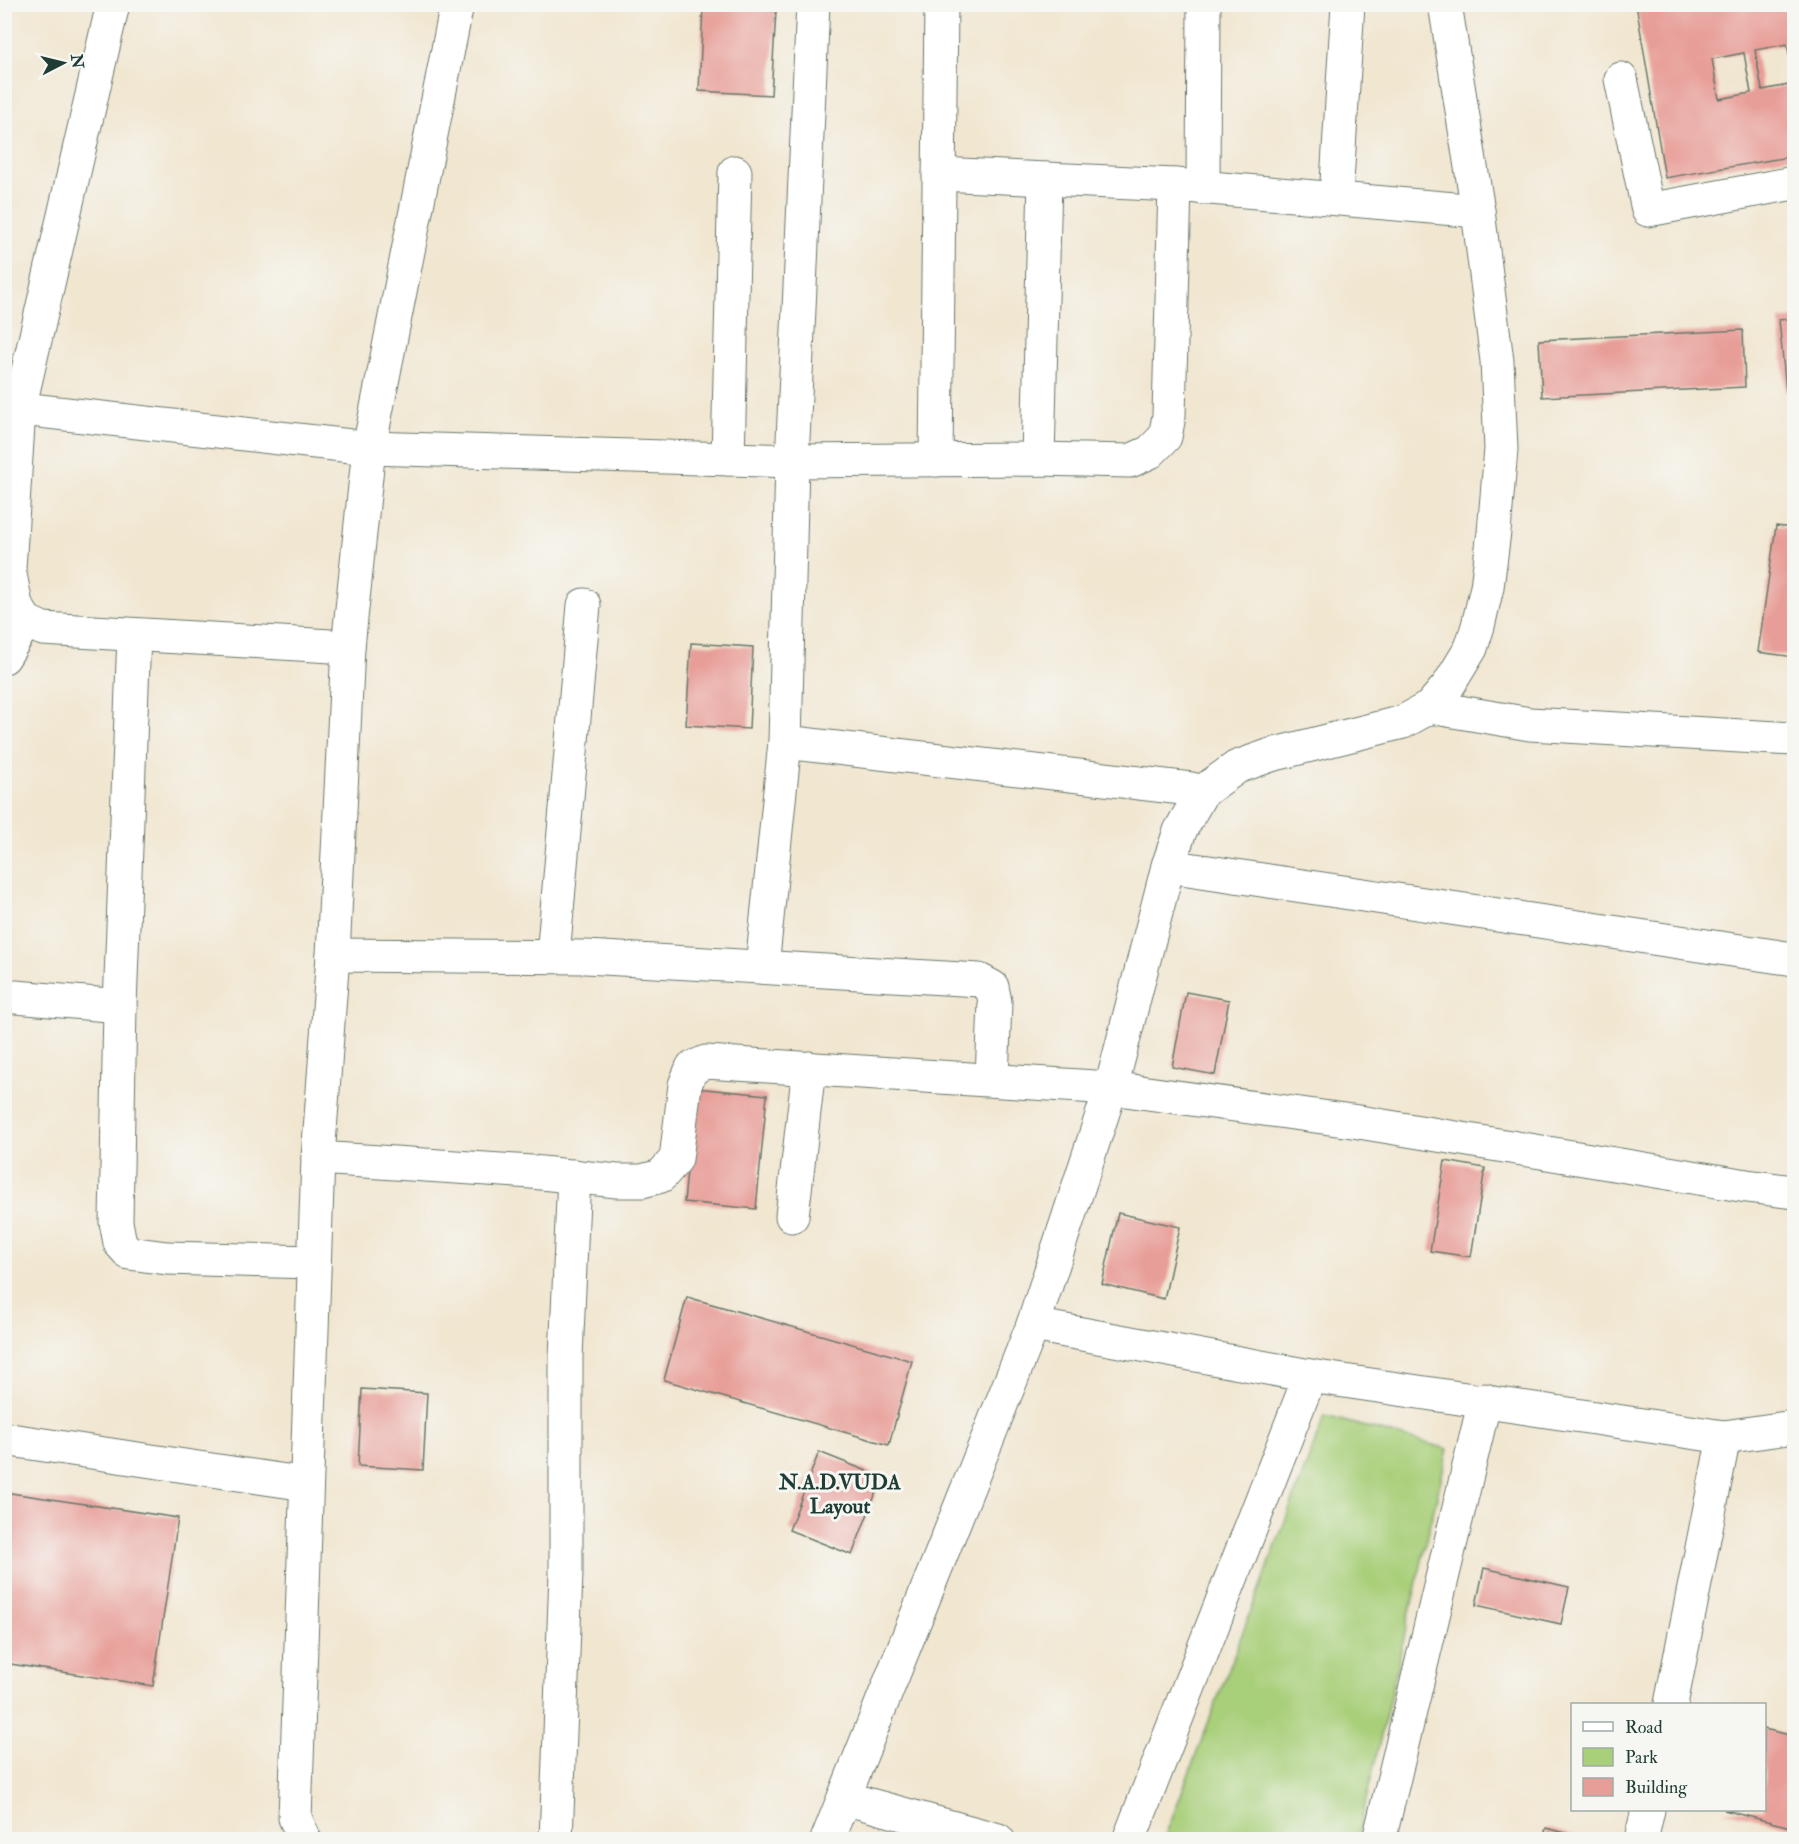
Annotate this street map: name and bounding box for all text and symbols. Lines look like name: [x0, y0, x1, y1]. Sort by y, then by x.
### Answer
north arrow: [33, 33, 93, 93]
text: N: [66, 52, 88, 70]
district label: N.A.D.VUDA Layout: [778, 1469, 902, 1520]
legend: [1571, 1703, 1766, 1811]
text: Road: [1625, 1716, 1663, 1739]
text: Park: [1625, 1746, 1658, 1769]
text: Building: [1625, 1776, 1688, 1799]

